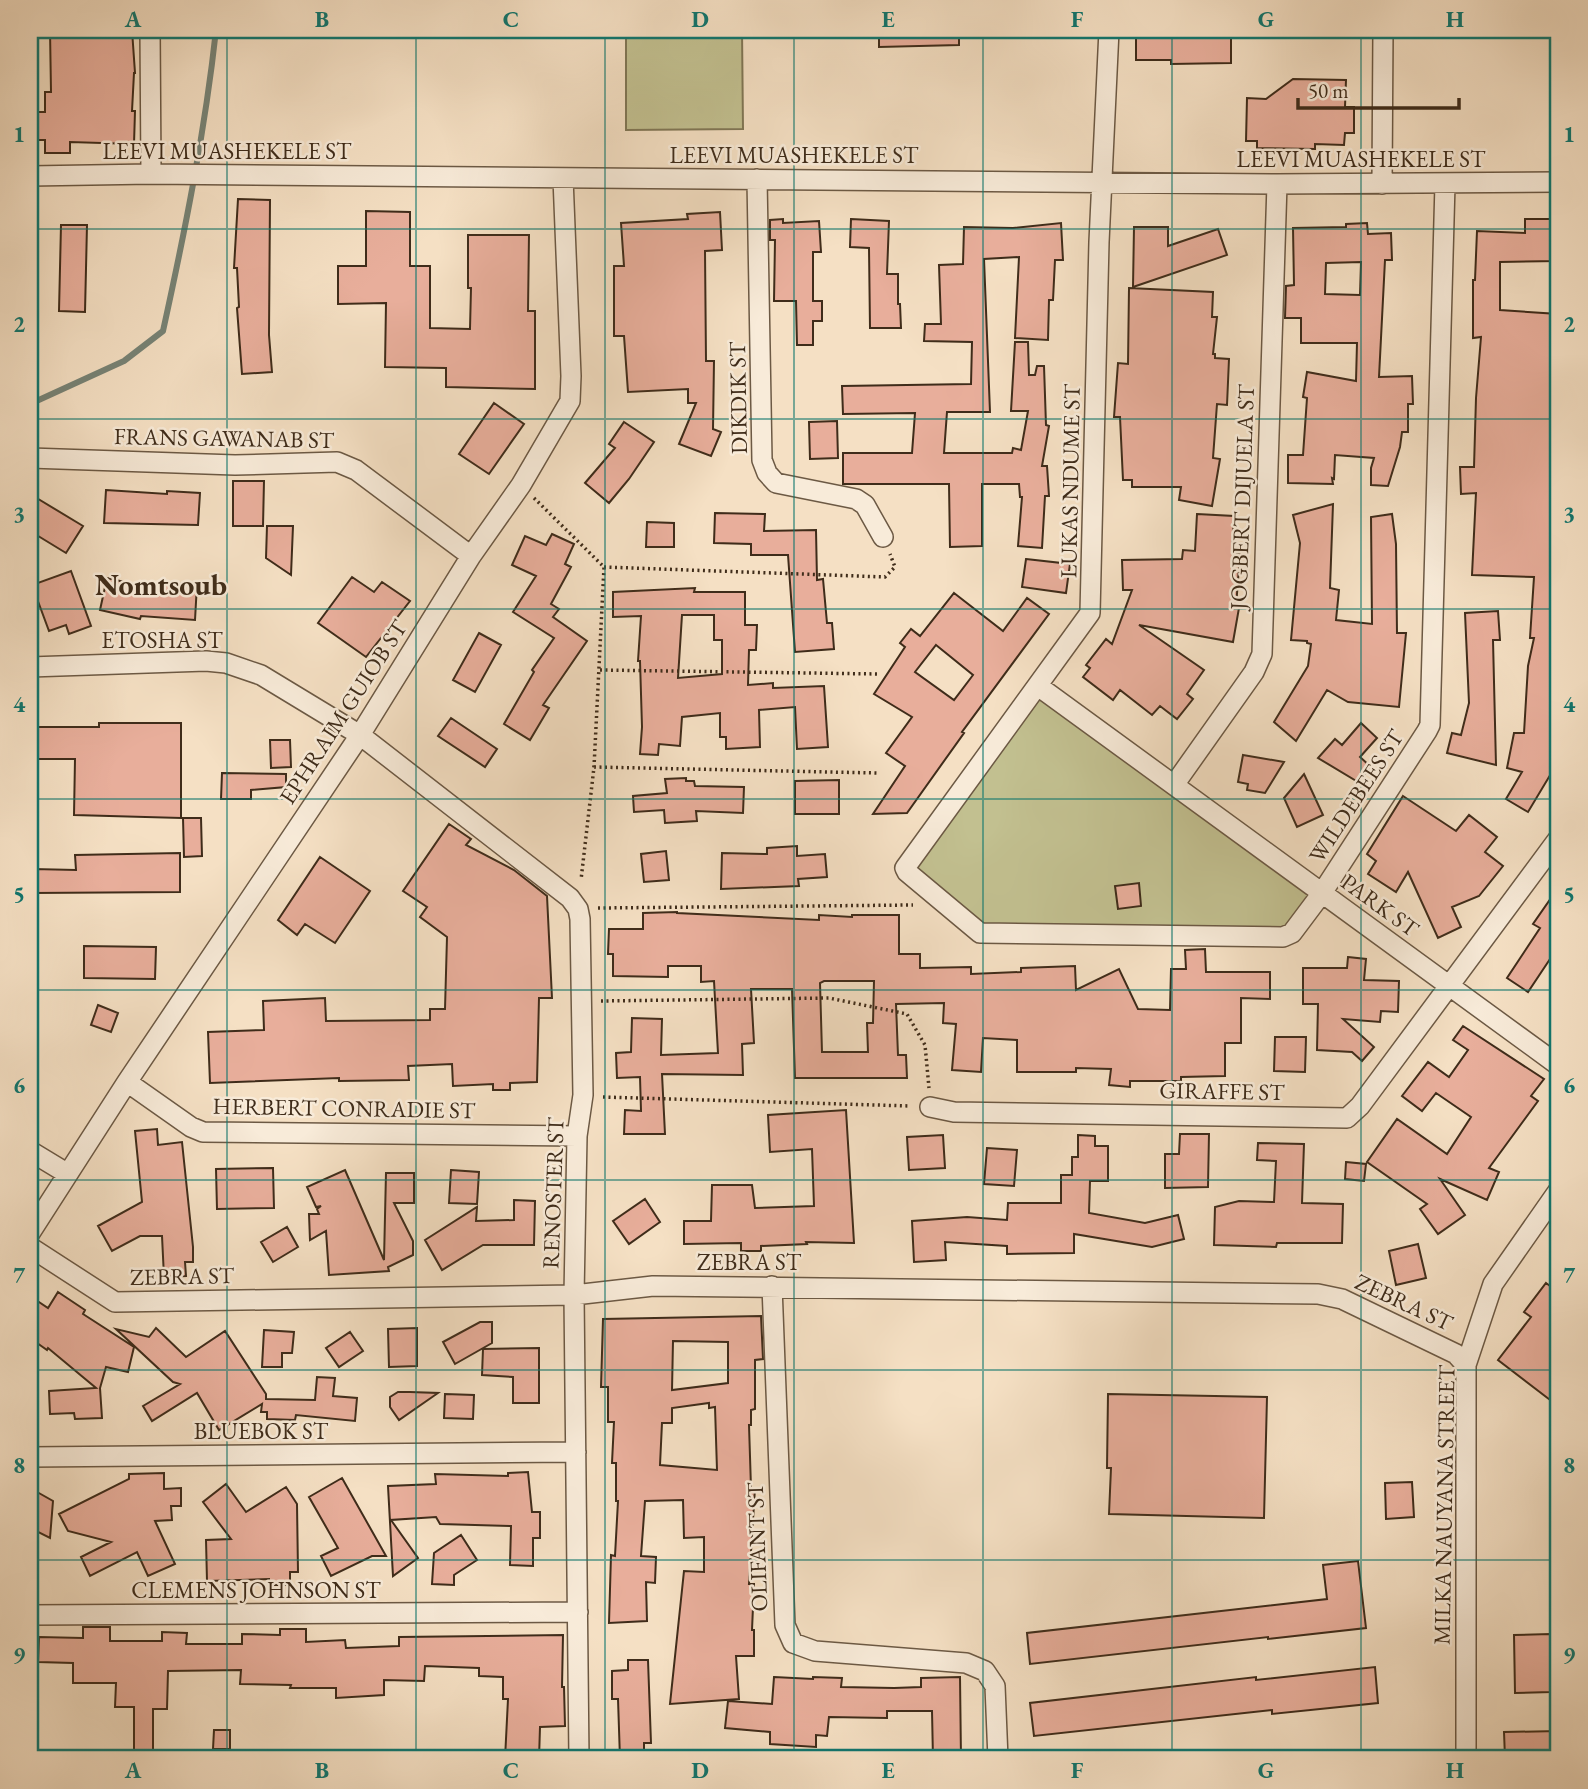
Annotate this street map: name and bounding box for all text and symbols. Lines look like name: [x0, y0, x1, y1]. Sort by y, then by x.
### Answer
text: A: [124, 4, 142, 34]
text: B: [315, 4, 329, 34]
text: C: [503, 4, 519, 34]
text: D: [691, 4, 709, 34]
text: E: [881, 4, 895, 34]
text: F: [1071, 4, 1084, 34]
text: G: [1258, 4, 1274, 34]
text: H: [1446, 4, 1464, 34]
scale bar: [1298, 66, 1458, 110]
text: 50 m: [1308, 77, 1349, 104]
text: 1: [13, 119, 25, 149]
text: 1: [1563, 119, 1575, 149]
street label: LEEVI MUASHEKELE ST: [103, 136, 352, 166]
street label: LEEVI MUASHEKELE ST: [670, 140, 919, 170]
street label: LEEVI MUASHEKELE ST: [1237, 144, 1486, 174]
text: 2: [13, 309, 25, 339]
text: 2: [1563, 309, 1575, 339]
street label: DIKDIK ST: [722, 341, 754, 454]
street label: LUKAS NDUME ST: [1053, 383, 1087, 578]
street label: JOGBERT DIJUELA ST: [1223, 383, 1261, 612]
street label: FRANS GAWANAB ST: [114, 421, 335, 455]
text: 3: [13, 499, 25, 529]
text: 3: [1563, 499, 1575, 529]
district label: Nomtsoub: [95, 565, 227, 604]
street label: EPHRAIM GUIOB ST: [272, 614, 414, 810]
street label: ETOSHA ST: [101, 625, 223, 655]
text: 4: [13, 689, 26, 719]
text: 4: [1563, 689, 1576, 719]
street label: WILDEBEES ST: [1302, 723, 1411, 869]
street label: PARK ST: [1335, 867, 1425, 944]
text: 5: [13, 879, 25, 909]
text: 5: [1563, 879, 1575, 909]
text: 6: [13, 1070, 25, 1100]
text: 6: [1563, 1070, 1575, 1100]
street label: GIRAFFE ST: [1159, 1075, 1285, 1107]
street label: HERBERT CONRADIE ST: [212, 1091, 476, 1125]
street label: RENOSTER ST: [535, 1116, 571, 1269]
street label: ZEBRA ST: [697, 1247, 802, 1277]
text: 7: [13, 1260, 26, 1290]
street label: ZEBRA ST: [130, 1260, 235, 1292]
text: 7: [1563, 1260, 1576, 1290]
street label: ZEBRA ST: [1350, 1266, 1458, 1338]
street label: MILKA NAUYANA STREET: [1427, 1364, 1461, 1645]
street label: BLUEBOK ST: [194, 1416, 329, 1446]
text: 8: [13, 1450, 25, 1480]
text: 8: [1563, 1450, 1575, 1480]
street label: OLIFANT ST: [740, 1481, 774, 1612]
street label: CLEMENS JOHNSON ST: [131, 1575, 381, 1605]
text: 9: [13, 1640, 25, 1670]
text: 9: [1563, 1640, 1575, 1670]
text: A: [124, 1755, 142, 1785]
text: B: [315, 1755, 329, 1785]
text: C: [503, 1755, 519, 1785]
text: D: [691, 1755, 709, 1785]
text: E: [881, 1755, 895, 1785]
text: F: [1071, 1755, 1084, 1785]
text: G: [1258, 1755, 1274, 1785]
text: H: [1446, 1755, 1464, 1785]

